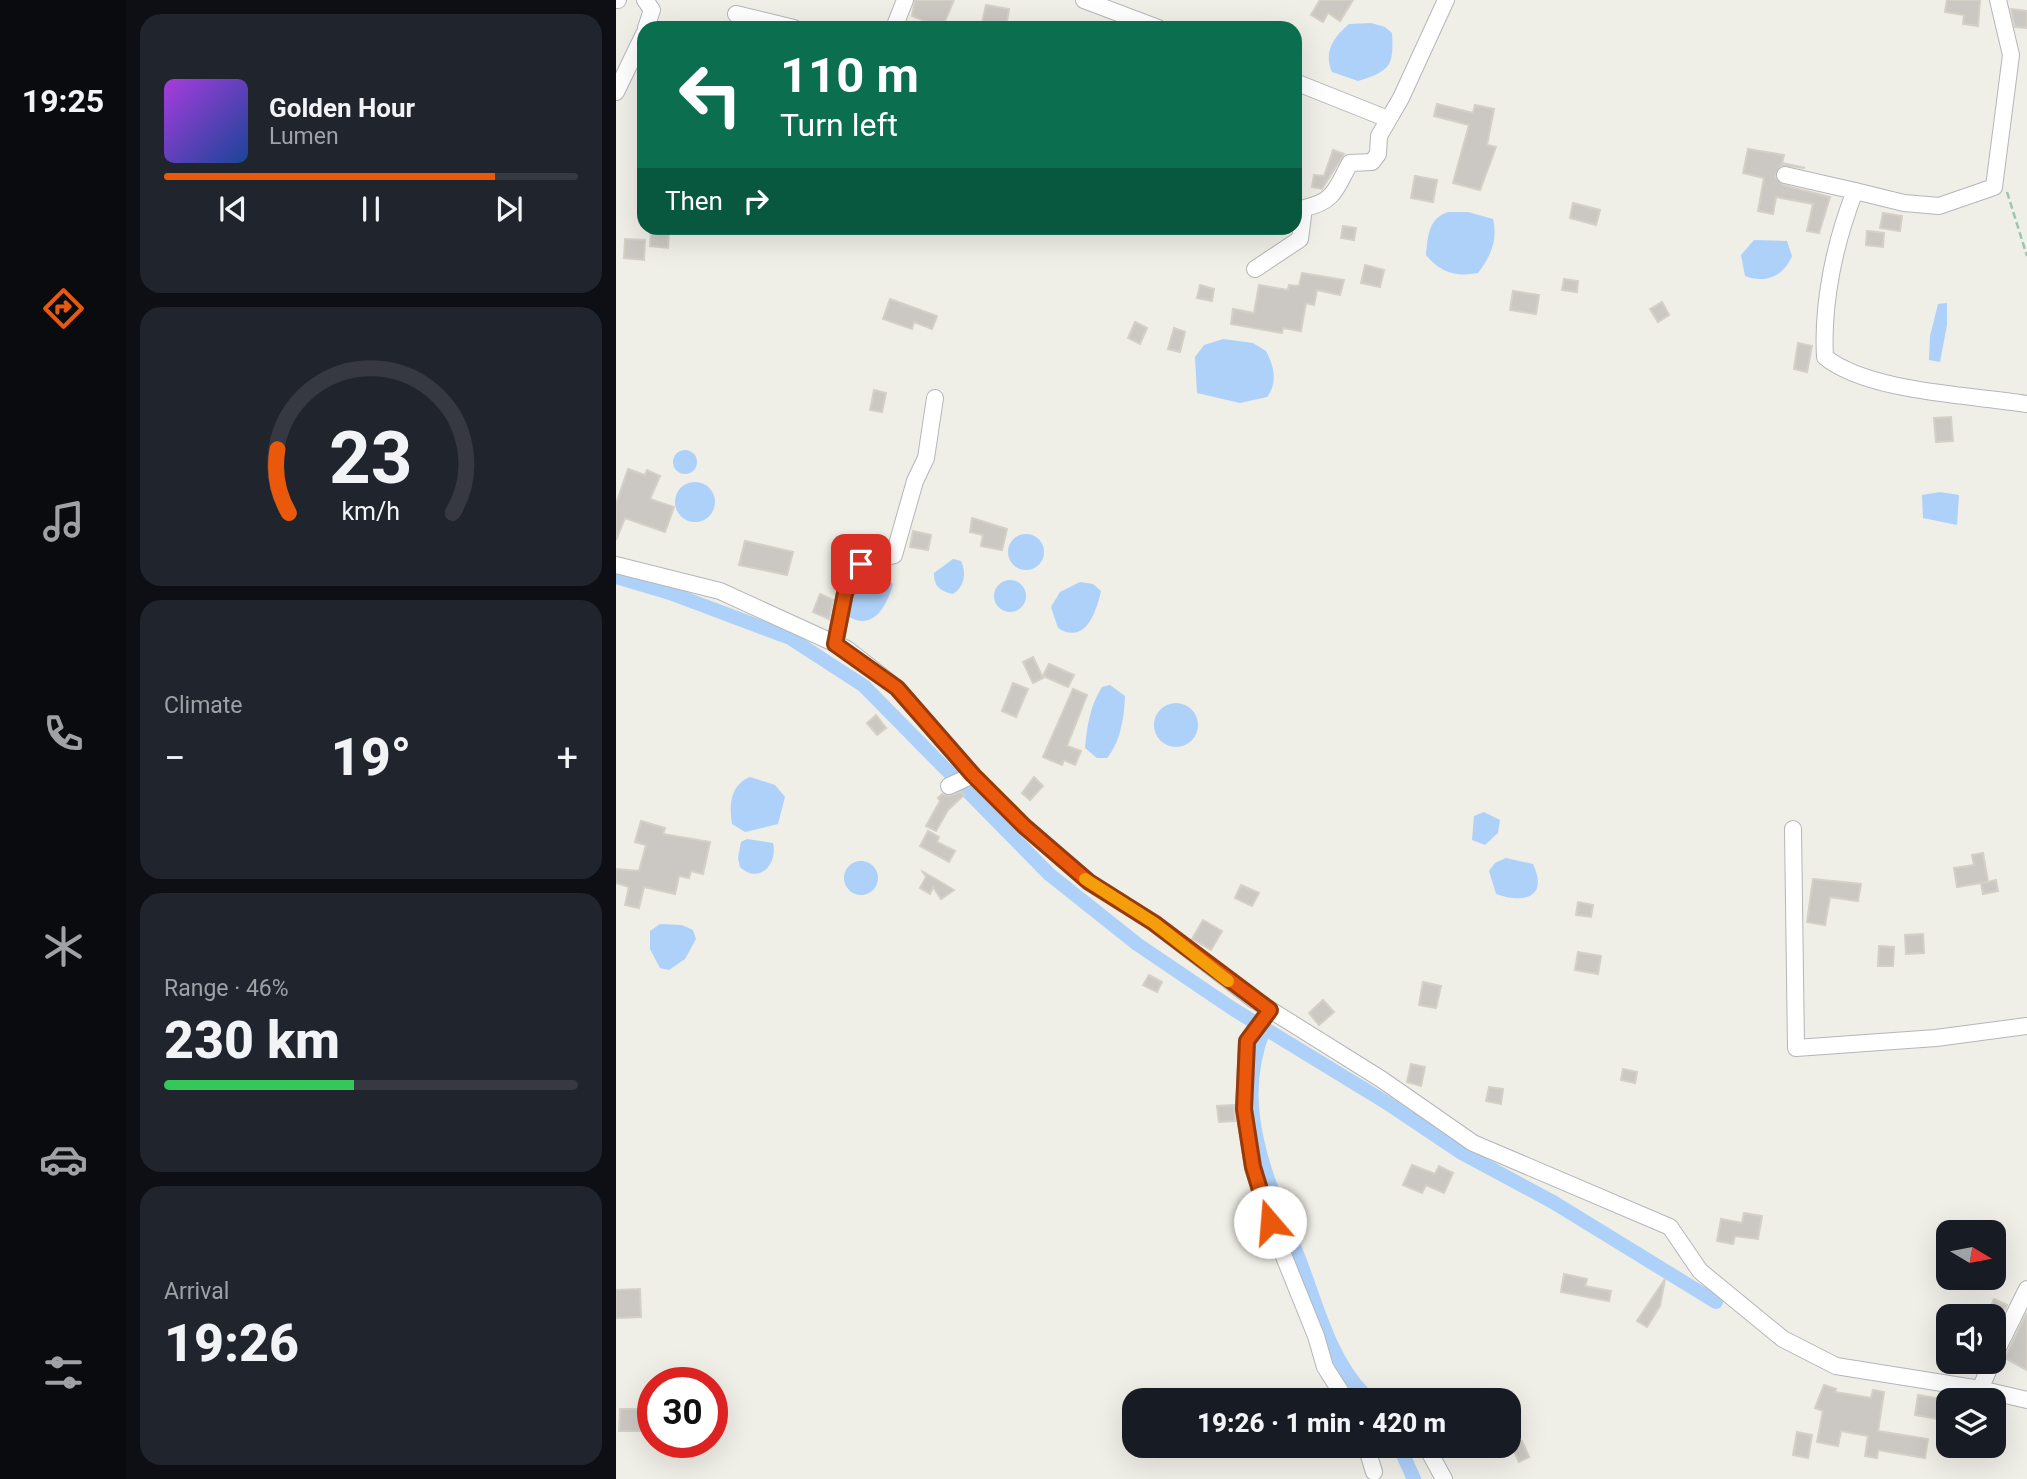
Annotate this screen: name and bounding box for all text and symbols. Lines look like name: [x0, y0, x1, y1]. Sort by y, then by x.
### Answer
text: 110 m: [780, 47, 919, 104]
icon: left: [665, 49, 756, 140]
text: 19:25: [22, 82, 104, 120]
text: Golden Hour: [269, 93, 415, 123]
text: Turn left: [780, 106, 898, 144]
text: Lumen: [269, 123, 339, 150]
icon: right: [737, 182, 775, 220]
text: Then: [665, 186, 723, 216]
icon: previous: [214, 190, 252, 228]
icon: pause: [352, 190, 390, 228]
icon: next: [490, 190, 528, 228]
icon: directions: [39, 284, 88, 333]
text: 23: [329, 415, 413, 501]
text: km/h: [342, 496, 400, 525]
icon: music: [39, 497, 88, 546]
pin: [831, 534, 891, 594]
icon: arrive: [842, 545, 880, 583]
text: Climate: [164, 692, 243, 719]
icon: phone: [39, 709, 88, 758]
text: 19°: [331, 727, 411, 788]
text: −: [164, 736, 186, 780]
text: +: [556, 736, 578, 780]
icon: climate: [39, 922, 88, 971]
text: Range · 46%: [164, 975, 289, 1002]
text: 230 km: [164, 1010, 340, 1071]
icon: car: [39, 1135, 88, 1184]
position arrow: [1233, 1185, 1307, 1259]
north arrow: [1936, 1220, 2006, 1290]
map controls: [1936, 1220, 2006, 1458]
text: Arrival: [164, 1278, 229, 1305]
button: sound: [1936, 1304, 2006, 1374]
text: 19:26: [164, 1313, 299, 1374]
icon: filters: [39, 1348, 88, 1397]
speed limit sign: 30: [637, 1367, 728, 1458]
button: layers: [1936, 1388, 2006, 1458]
text: 19:26 · 1 min · 420 m: [1197, 1408, 1446, 1438]

